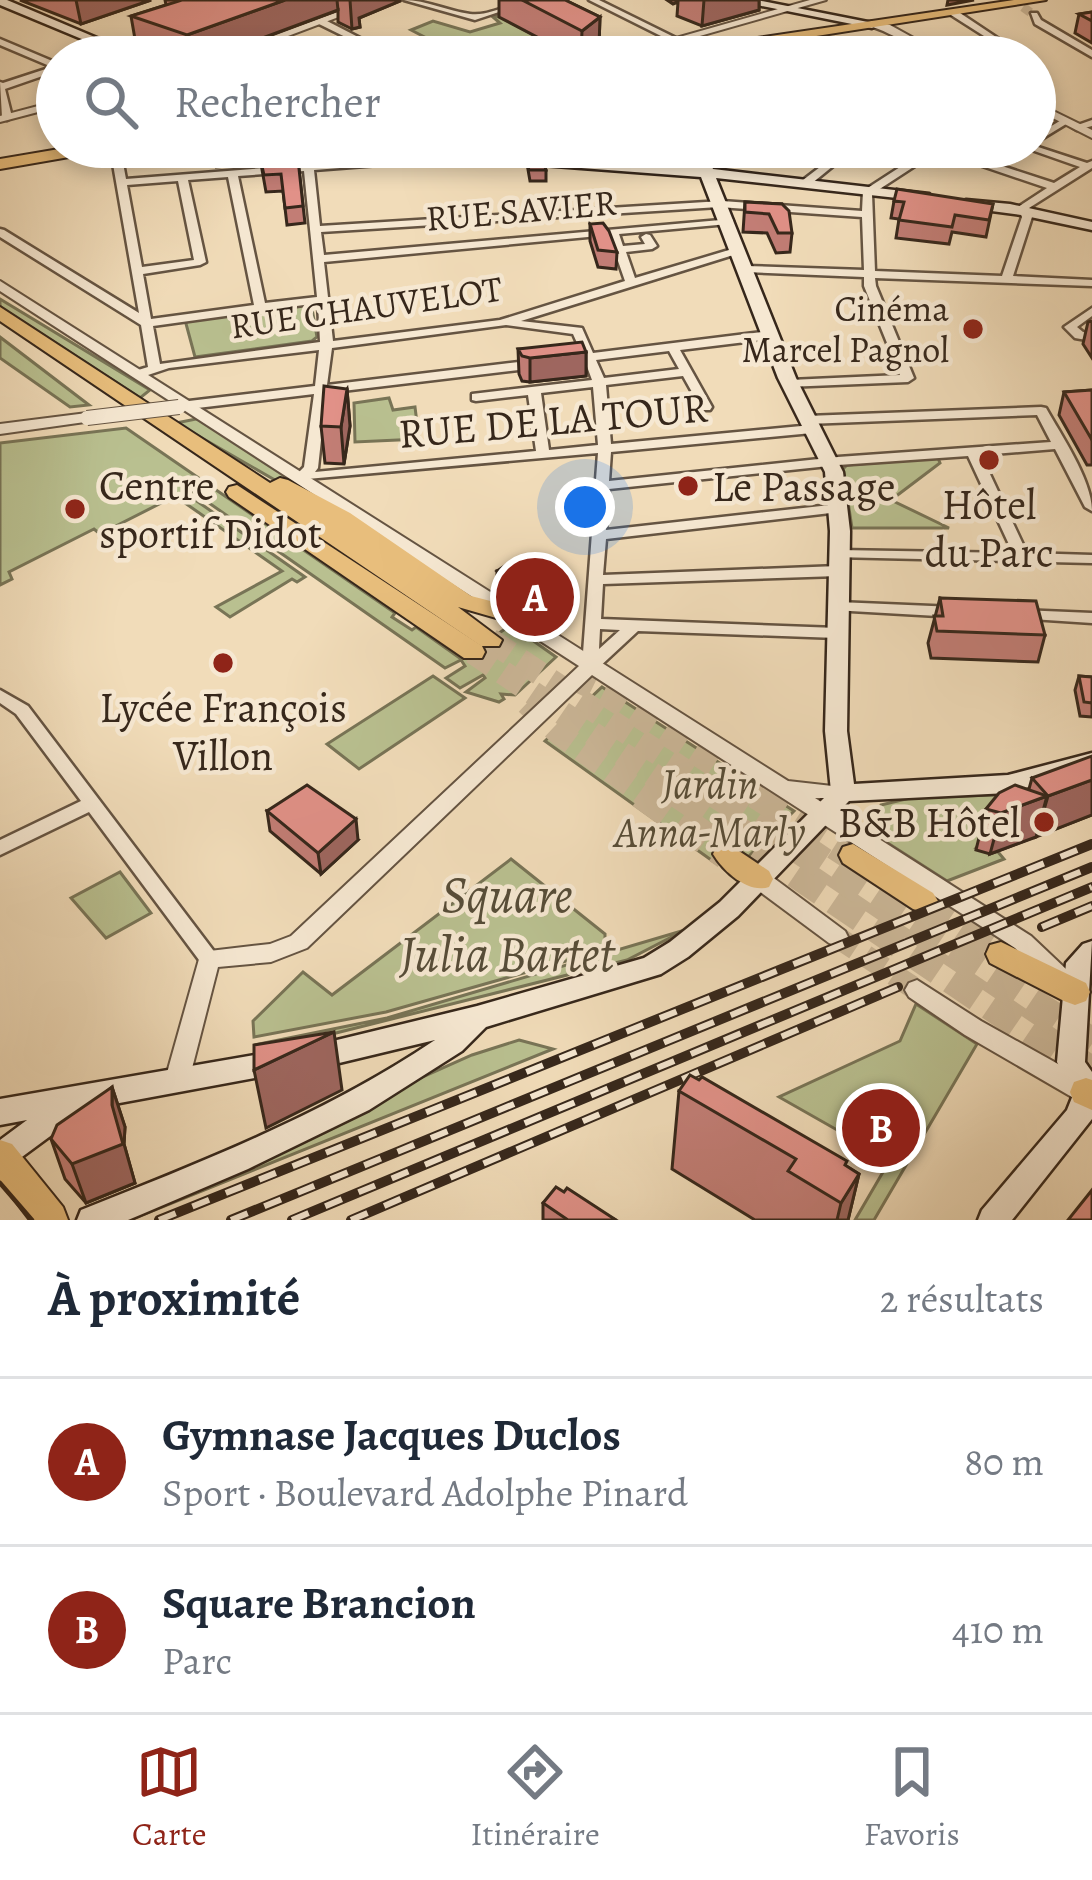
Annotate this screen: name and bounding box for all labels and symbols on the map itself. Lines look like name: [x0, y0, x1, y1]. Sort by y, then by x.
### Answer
street label: RUE SAVIER: [424, 177, 618, 243]
street label: RUE CHAUVELOT: [227, 264, 506, 350]
place label: Cinéma Marcel Pagnol: [742, 284, 949, 374]
marker: Cinéma Marcel Pagnol: [960, 316, 986, 342]
street label: RUE DE LA TOUR: [396, 378, 710, 462]
marker: Hôtel du Parc: [976, 447, 1002, 473]
place label: Centre sportif Didot: [99, 457, 322, 562]
place label: Le Passage: [712, 458, 896, 515]
marker: Le Passage: [675, 473, 701, 499]
place label: Hôtel du Parc: [925, 476, 1053, 581]
your location: [555, 477, 615, 537]
marker: Centre sportif Didot: [62, 496, 88, 522]
pin: A: [496, 552, 574, 642]
marker: Lycée François Villon: [210, 650, 236, 676]
place label: Lycée François Villon: [99, 679, 347, 784]
park label: Jardin Anna-Marly: [612, 755, 806, 860]
place label: B&B Hôtel: [837, 794, 1020, 851]
marker: B&B Hôtel: [1031, 809, 1057, 835]
park label: Square Julia Bartet: [399, 860, 617, 989]
pin: B: [842, 1083, 920, 1173]

